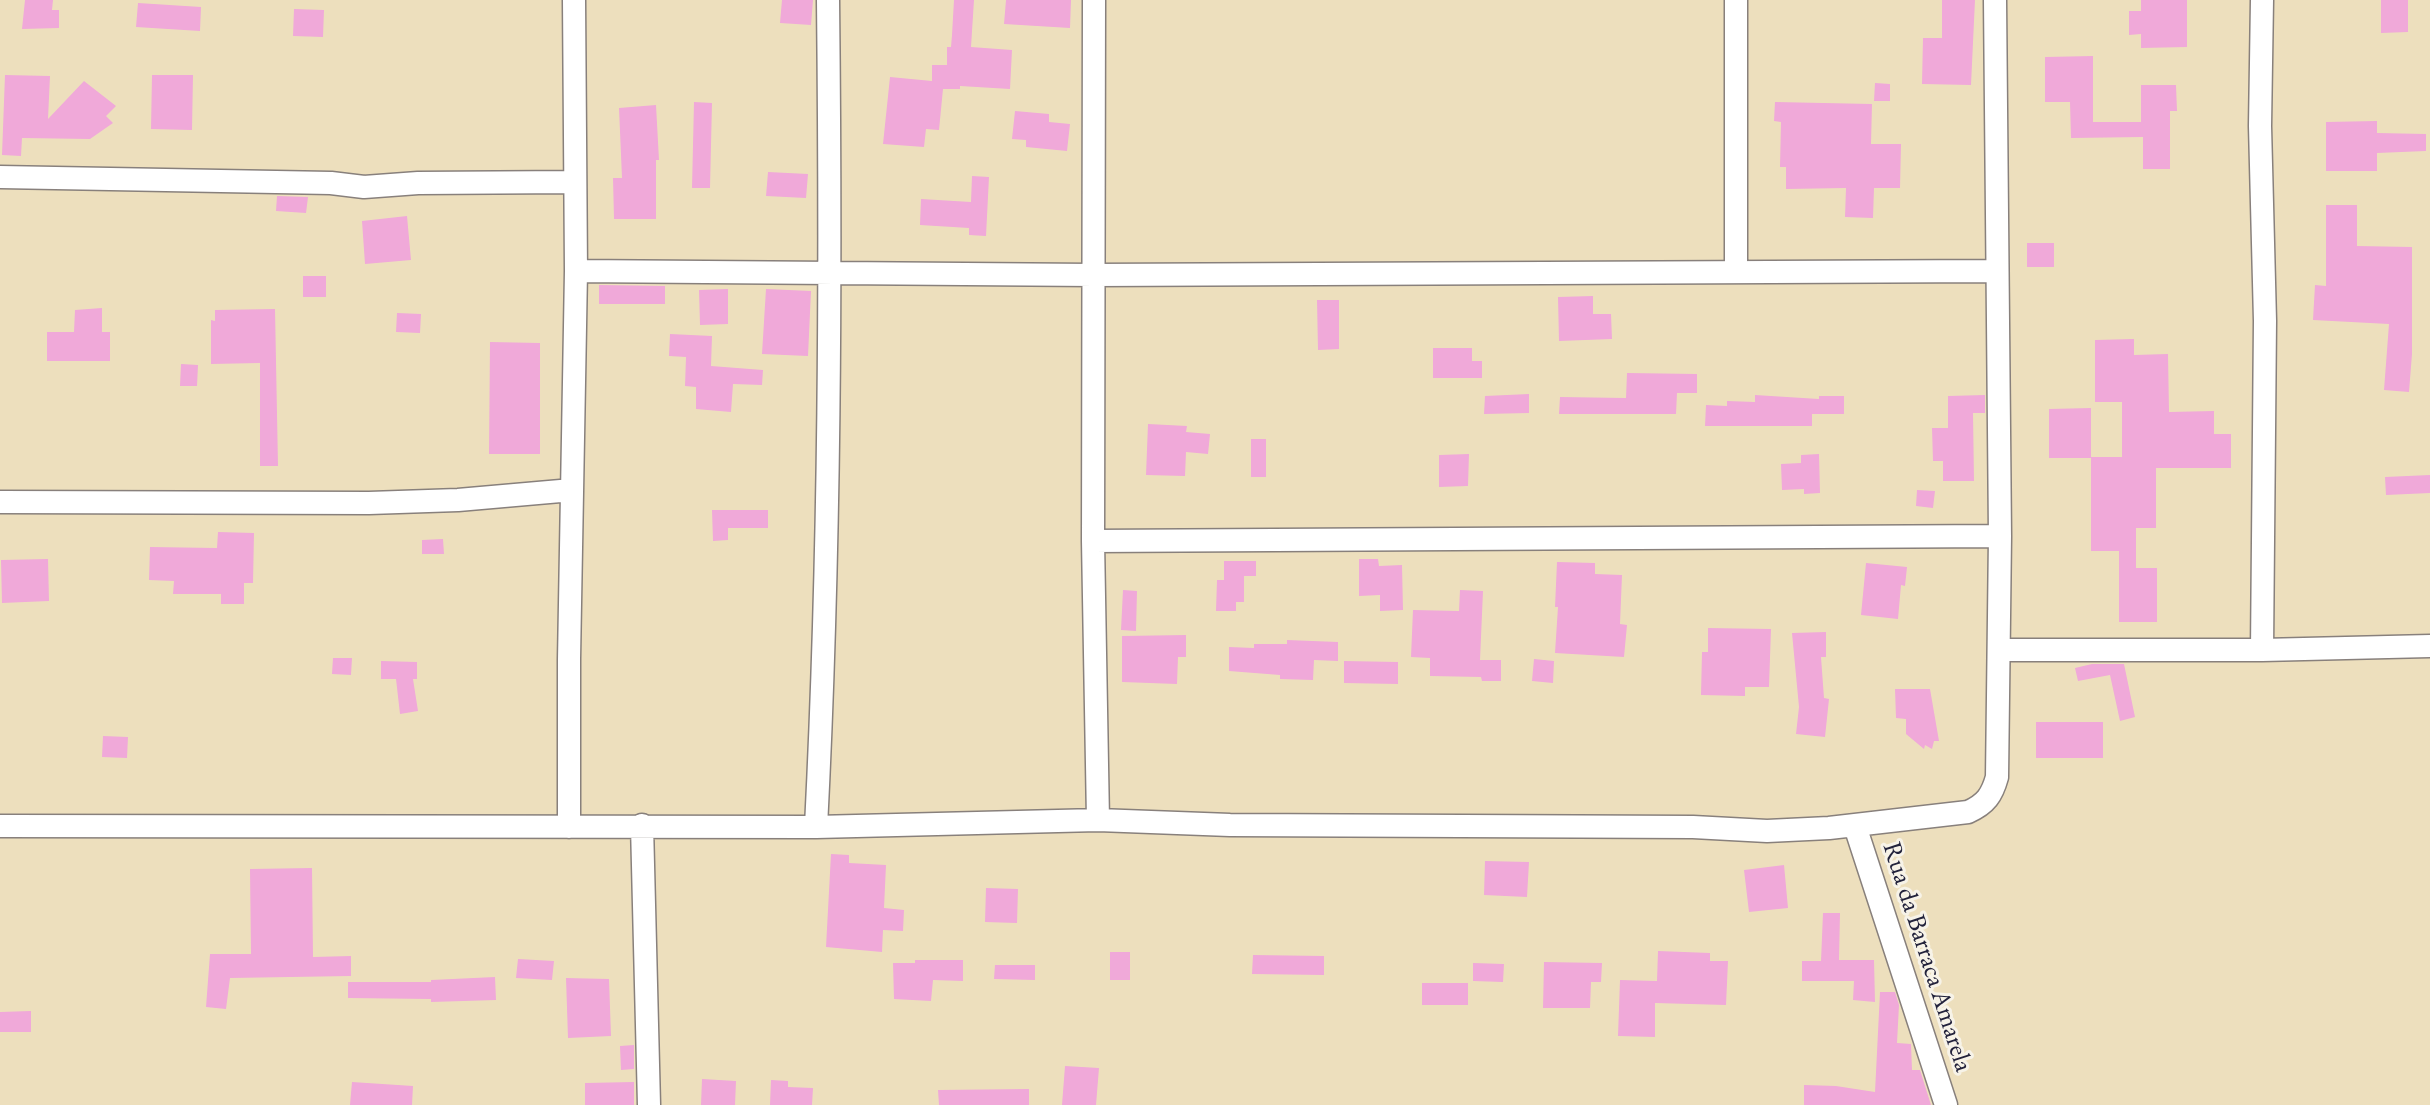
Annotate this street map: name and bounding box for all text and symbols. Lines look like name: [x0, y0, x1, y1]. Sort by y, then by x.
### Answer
street label: Rua da Barraca Amarela: [1875, 838, 1979, 1076]

